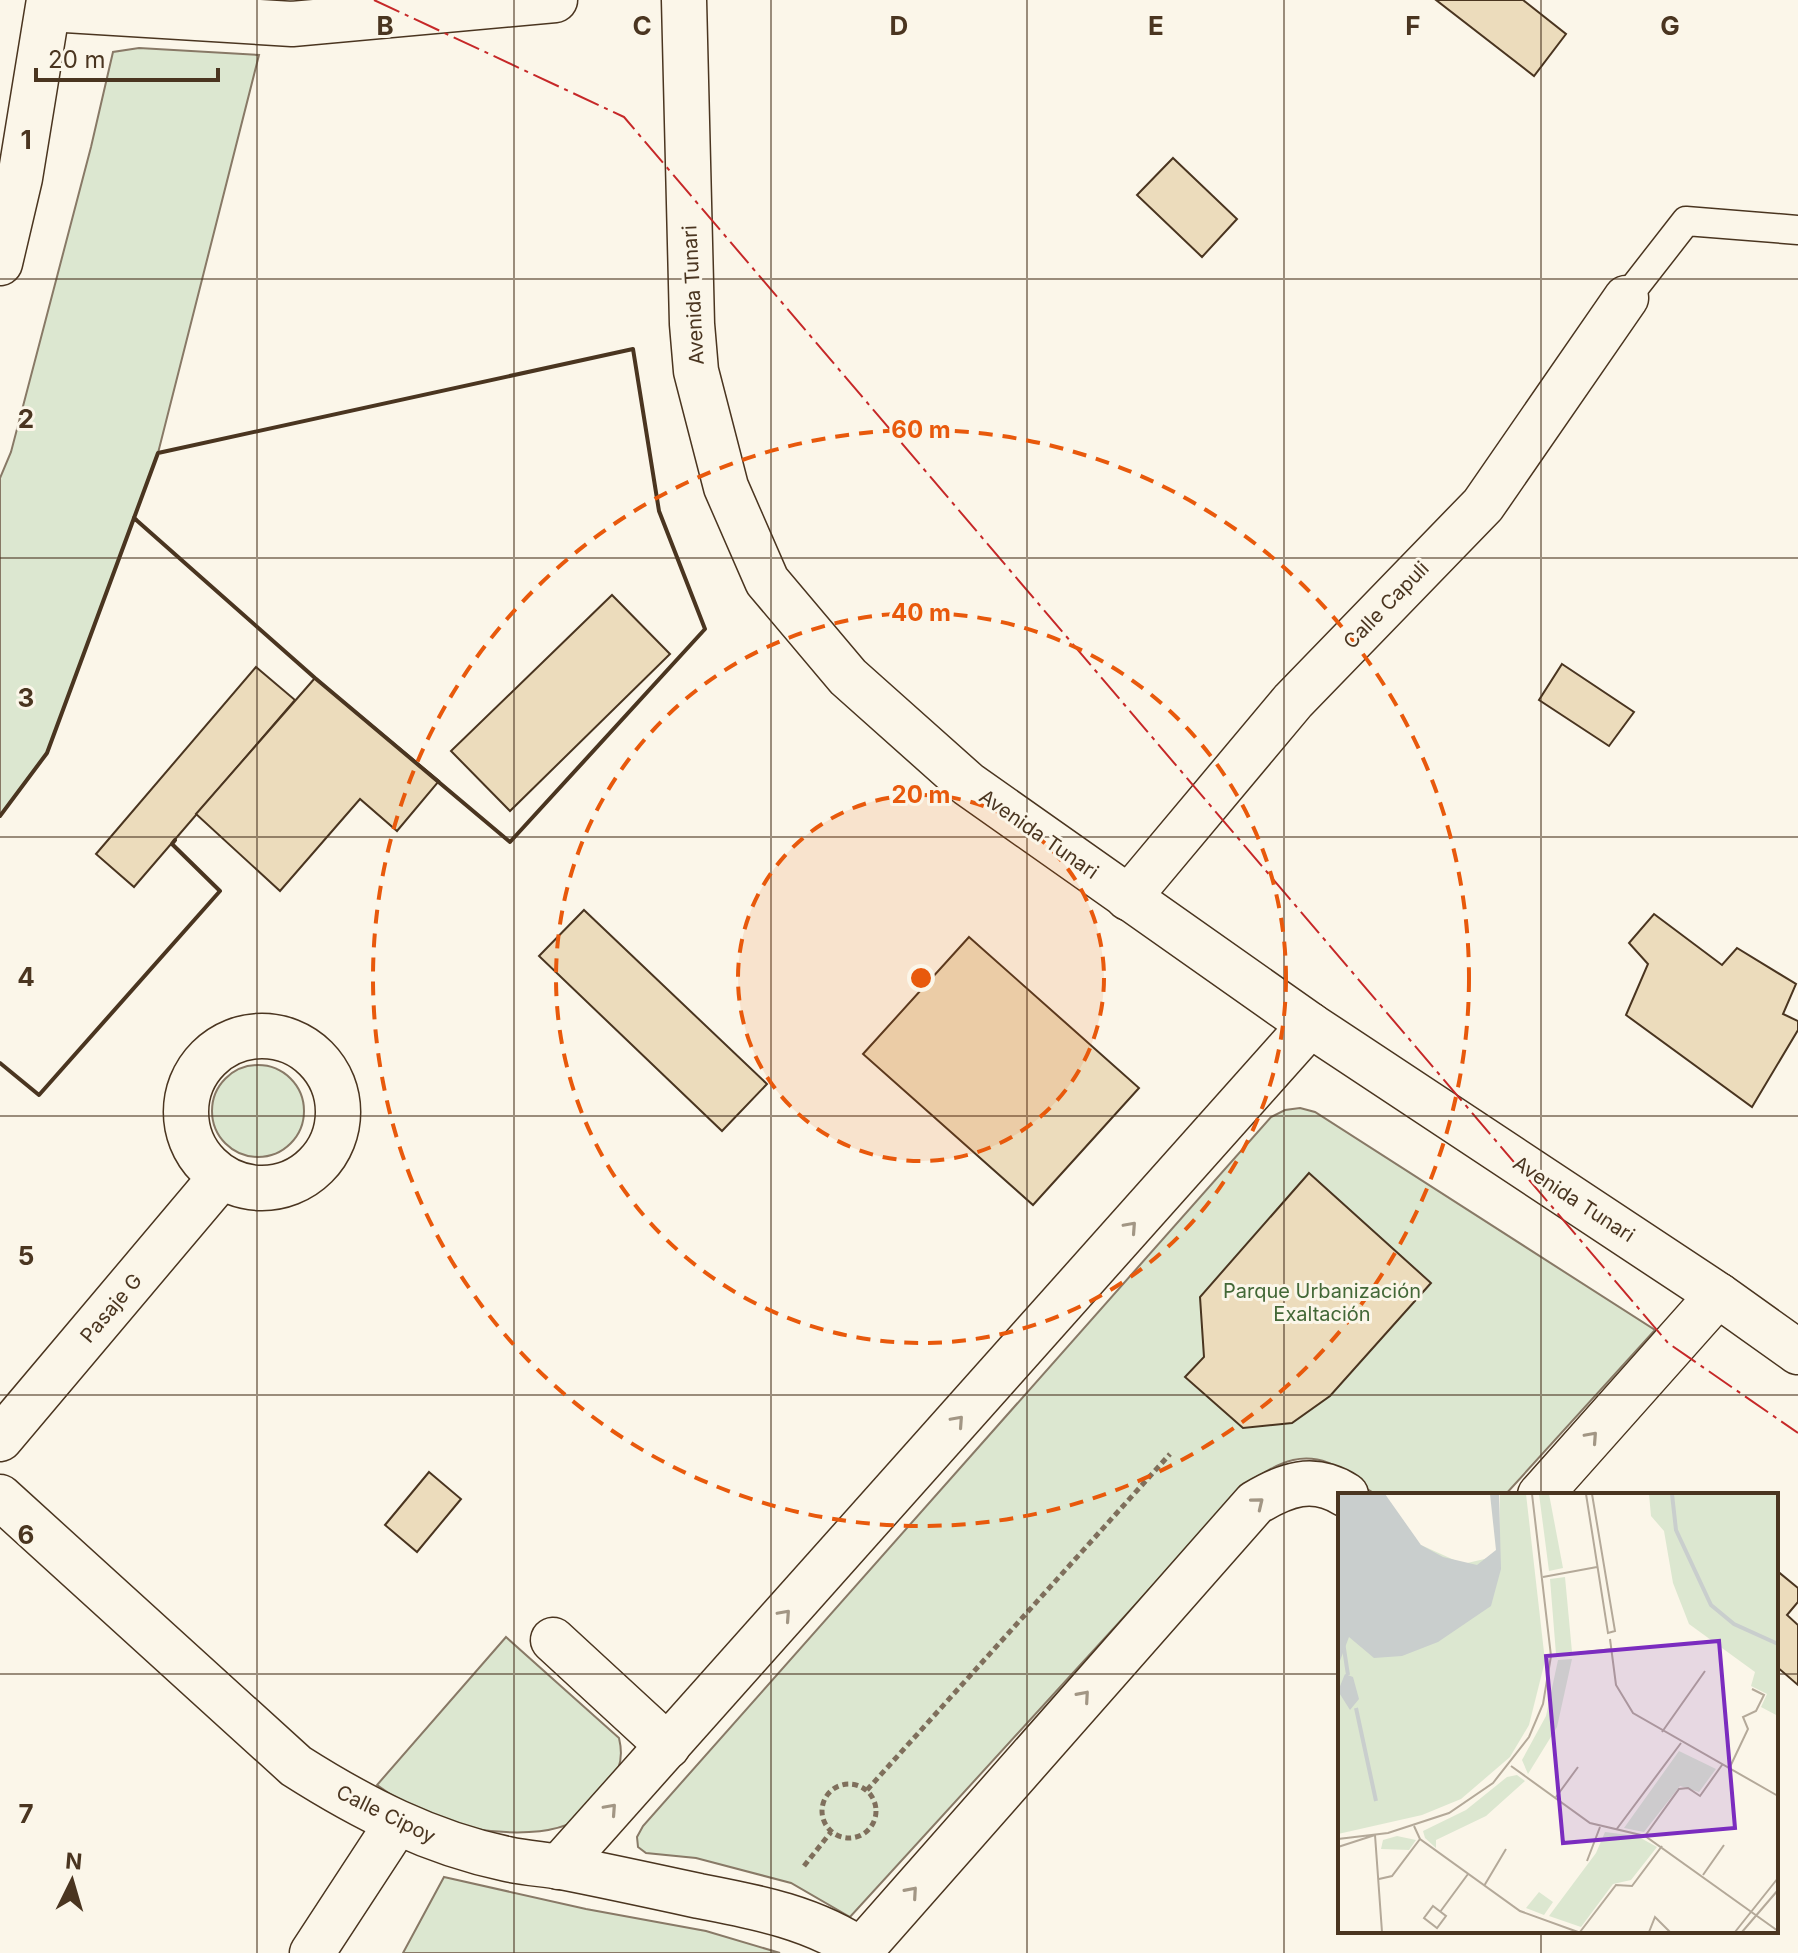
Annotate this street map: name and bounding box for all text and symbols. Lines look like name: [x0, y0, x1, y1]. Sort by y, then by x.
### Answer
text: B: [376, 10, 394, 41]
text: C: [632, 10, 652, 41]
text: D: [890, 10, 908, 41]
text: E: [1148, 10, 1164, 41]
text: F: [1405, 10, 1421, 41]
text: G: [1660, 10, 1680, 41]
scale bar: [36, 32, 218, 82]
text: 20 m: [48, 45, 106, 74]
text: 1: [20, 124, 32, 155]
street label: Avenida Tunari: [677, 225, 709, 365]
text: 2: [18, 403, 34, 434]
text: 60 m: [891, 415, 951, 444]
street label: Calle Capuli: [1338, 556, 1434, 654]
text: 40 m: [891, 598, 951, 627]
text: 3: [18, 682, 34, 713]
text: 20 m: [892, 780, 950, 809]
street label: Avenida Tunari: [975, 784, 1103, 884]
text: 4: [17, 961, 35, 992]
centre of rings: [907, 964, 935, 992]
street label: Avenida Tunari: [1509, 1151, 1639, 1247]
one-way arrow: [1121, 1221, 1135, 1236]
text: 5: [18, 1240, 34, 1271]
street label: Pasaje G: [75, 1269, 147, 1347]
park label: Parque Urbanización Exaltación: [1223, 1279, 1421, 1326]
one-way arrow: [948, 1416, 963, 1430]
one-way arrow: [1583, 1431, 1597, 1446]
inset map: [1338, 1493, 1778, 1933]
one-way arrow: [1248, 1499, 1263, 1513]
text: 6: [18, 1519, 34, 1550]
one-way arrow: [775, 1610, 789, 1625]
one-way arrow: [1074, 1691, 1089, 1706]
street label: Calle Cipoy: [332, 1780, 440, 1848]
text: 7: [18, 1798, 34, 1829]
one-way arrow: [602, 1804, 617, 1818]
north arrow: [32, 1841, 112, 1921]
text: N: [64, 1847, 83, 1875]
one-way arrow: [903, 1886, 917, 1901]

